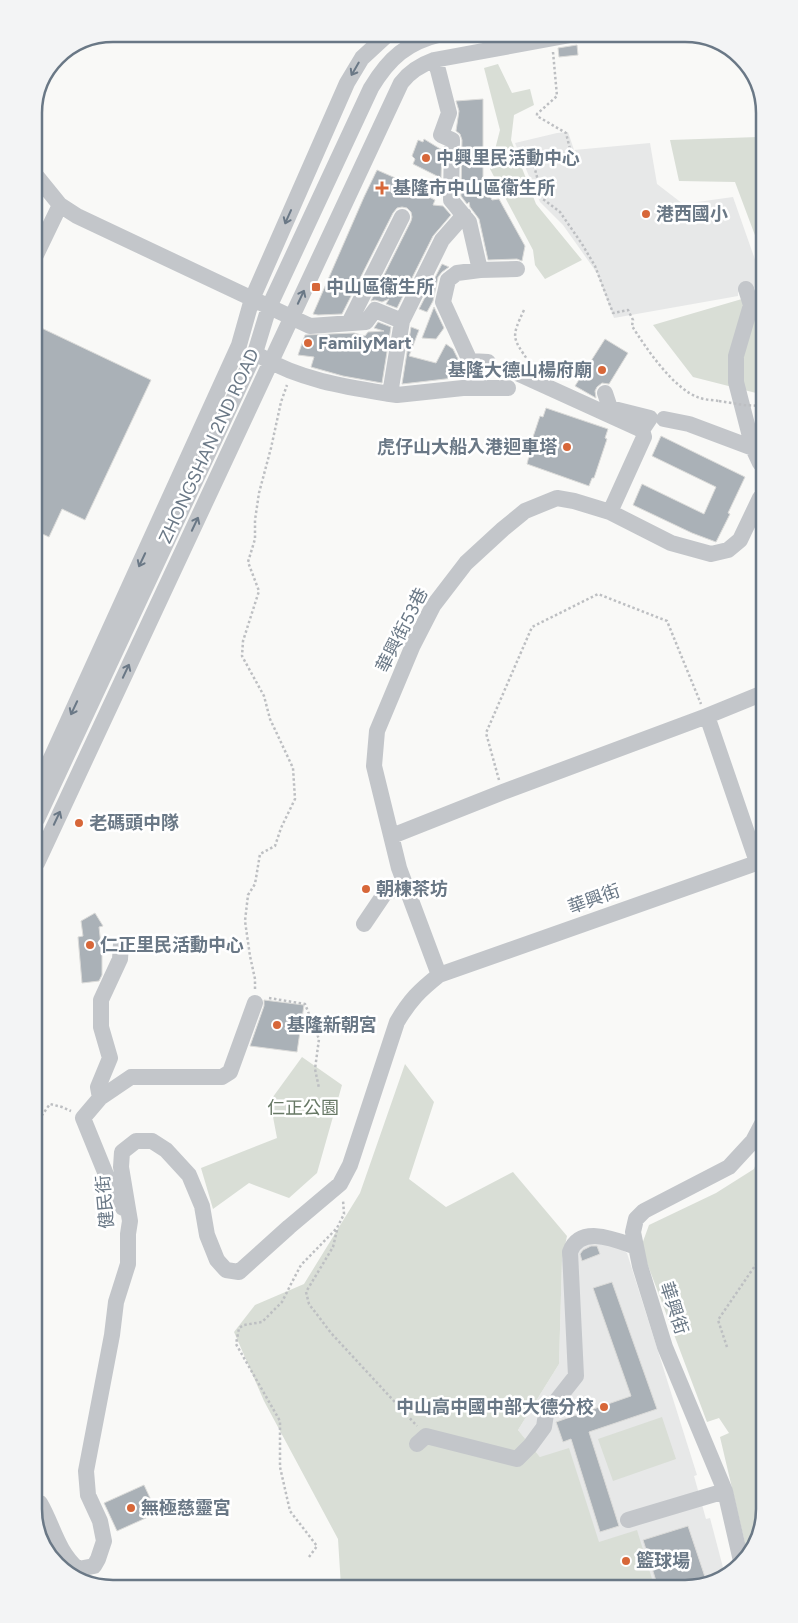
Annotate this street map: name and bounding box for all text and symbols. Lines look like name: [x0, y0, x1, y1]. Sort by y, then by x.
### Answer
one-way arrow: [350, 61, 360, 76]
place label: 中興里民活動中心: [436, 147, 580, 169]
marker: 中興里民活動中心: [420, 152, 432, 164]
place label: 基隆市中山區衛生所: [393, 177, 555, 199]
marker: 基隆市中山區衛生所: [375, 181, 389, 195]
place label: 港西國小: [656, 203, 728, 225]
marker: 港西國小: [640, 208, 652, 220]
one-way arrow: [283, 209, 293, 224]
place label: 中山區衛生所: [326, 276, 434, 298]
marker: 中山區衛生所: [310, 281, 322, 293]
one-way arrow: [296, 290, 306, 305]
place label: FamilyMart: [318, 332, 412, 354]
marker: FamilyMart: [302, 337, 314, 349]
street label: ZHONGSHAN 2ND ROAD: [154, 345, 264, 547]
place label: 基隆大德山楊府廟: [448, 359, 592, 381]
marker: 基隆大德山楊府廟: [596, 364, 608, 376]
place label: 虎仔山大船入港迴車塔: [377, 436, 557, 458]
marker: 虎仔山大船入港迴車塔: [561, 441, 573, 453]
one-way arrow: [190, 517, 200, 532]
one-way arrow: [137, 552, 146, 567]
street label: 華興街53巷: [371, 584, 433, 676]
one-way arrow: [122, 664, 131, 679]
one-way arrow: [69, 700, 79, 715]
one-way arrow: [53, 811, 63, 826]
place label: 老碼頭中隊: [89, 812, 179, 834]
marker: 老碼頭中隊: [73, 817, 85, 829]
place label: 朝棟茶坊: [376, 878, 448, 900]
street label: 華興街: [565, 879, 623, 919]
marker: 朝棟茶坊: [360, 883, 372, 895]
place label: 仁正里民活動中心: [100, 934, 244, 956]
marker: 仁正里民活動中心: [84, 939, 96, 951]
place label: 基隆新朝宮: [287, 1014, 377, 1036]
marker: 基隆新朝宮: [271, 1019, 283, 1031]
park label: 仁正公園: [267, 1097, 339, 1119]
street label: 健民街: [92, 1174, 118, 1230]
street label: 華興街: [655, 1279, 693, 1337]
place label: 中山高中國中部大德分校: [396, 1396, 594, 1418]
marker: 中山高中國中部大德分校: [598, 1401, 610, 1413]
place label: 無極慈靈宮: [141, 1497, 231, 1519]
marker: 無極慈靈宮: [125, 1502, 137, 1514]
place label: 籃球場: [636, 1550, 690, 1572]
marker: 籃球場: [620, 1555, 632, 1567]

